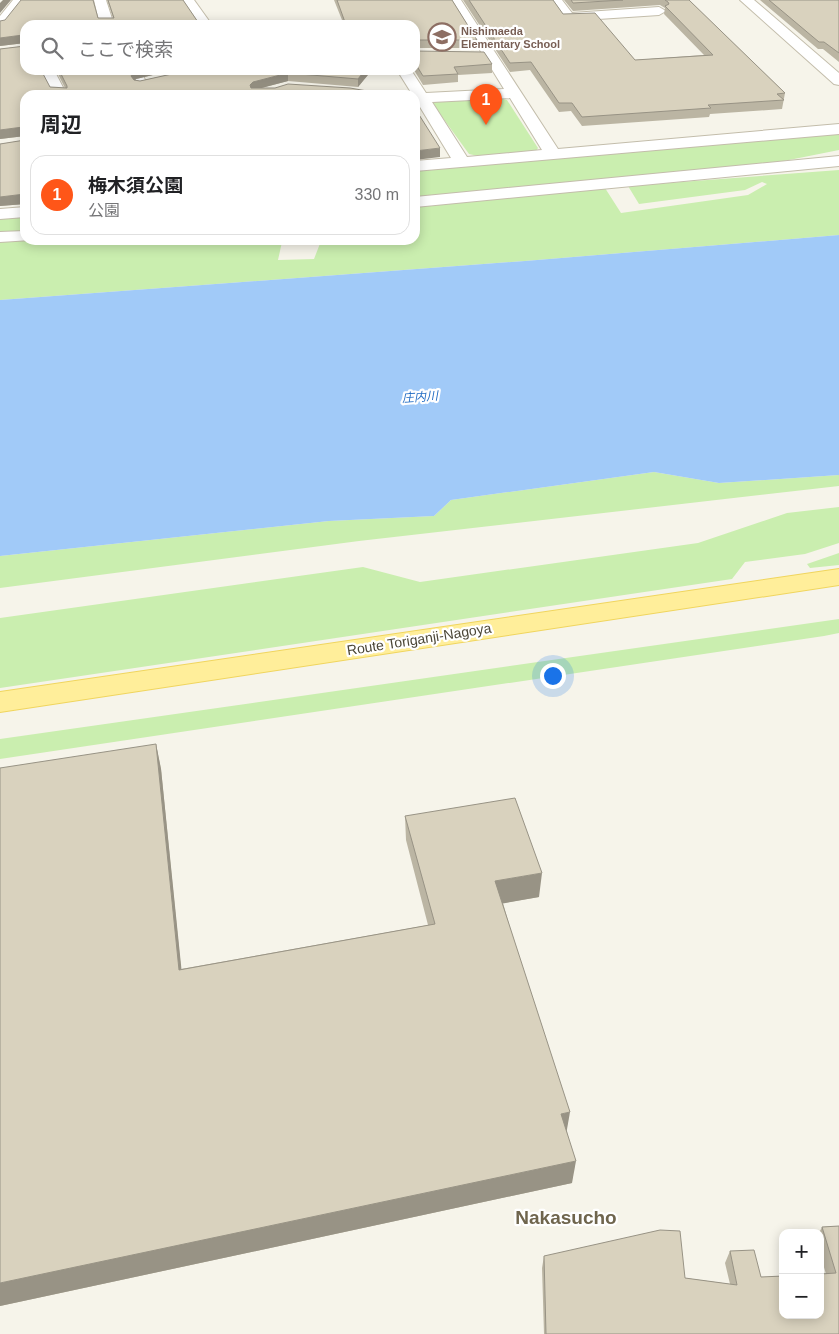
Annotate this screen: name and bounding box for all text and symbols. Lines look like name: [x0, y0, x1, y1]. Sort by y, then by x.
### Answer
search box: [20, 20, 420, 75]
school or university icon: Nishimaeda Elementary School: [427, 22, 457, 52]
place label: Nishimaeda Elementary School: [461, 25, 560, 50]
icon: search: [38, 34, 66, 62]
text: ここで検索: [78, 39, 173, 60]
pin: 1: [470, 84, 502, 125]
text: 周辺: [40, 113, 82, 136]
text: 梅木須公園: [88, 175, 183, 196]
text: 1: [53, 186, 61, 203]
text: 330 m: [355, 186, 399, 203]
text: 公園: [88, 202, 120, 219]
water label: 庄内川: [402, 389, 440, 405]
street label: Route Toriganji-Nagoya: [346, 620, 493, 658]
your location: [540, 663, 566, 689]
district label: Nakasucho: [515, 1207, 617, 1228]
map controls: [779, 1229, 824, 1319]
button: +: [779, 1229, 824, 1274]
button: −: [779, 1274, 824, 1319]

